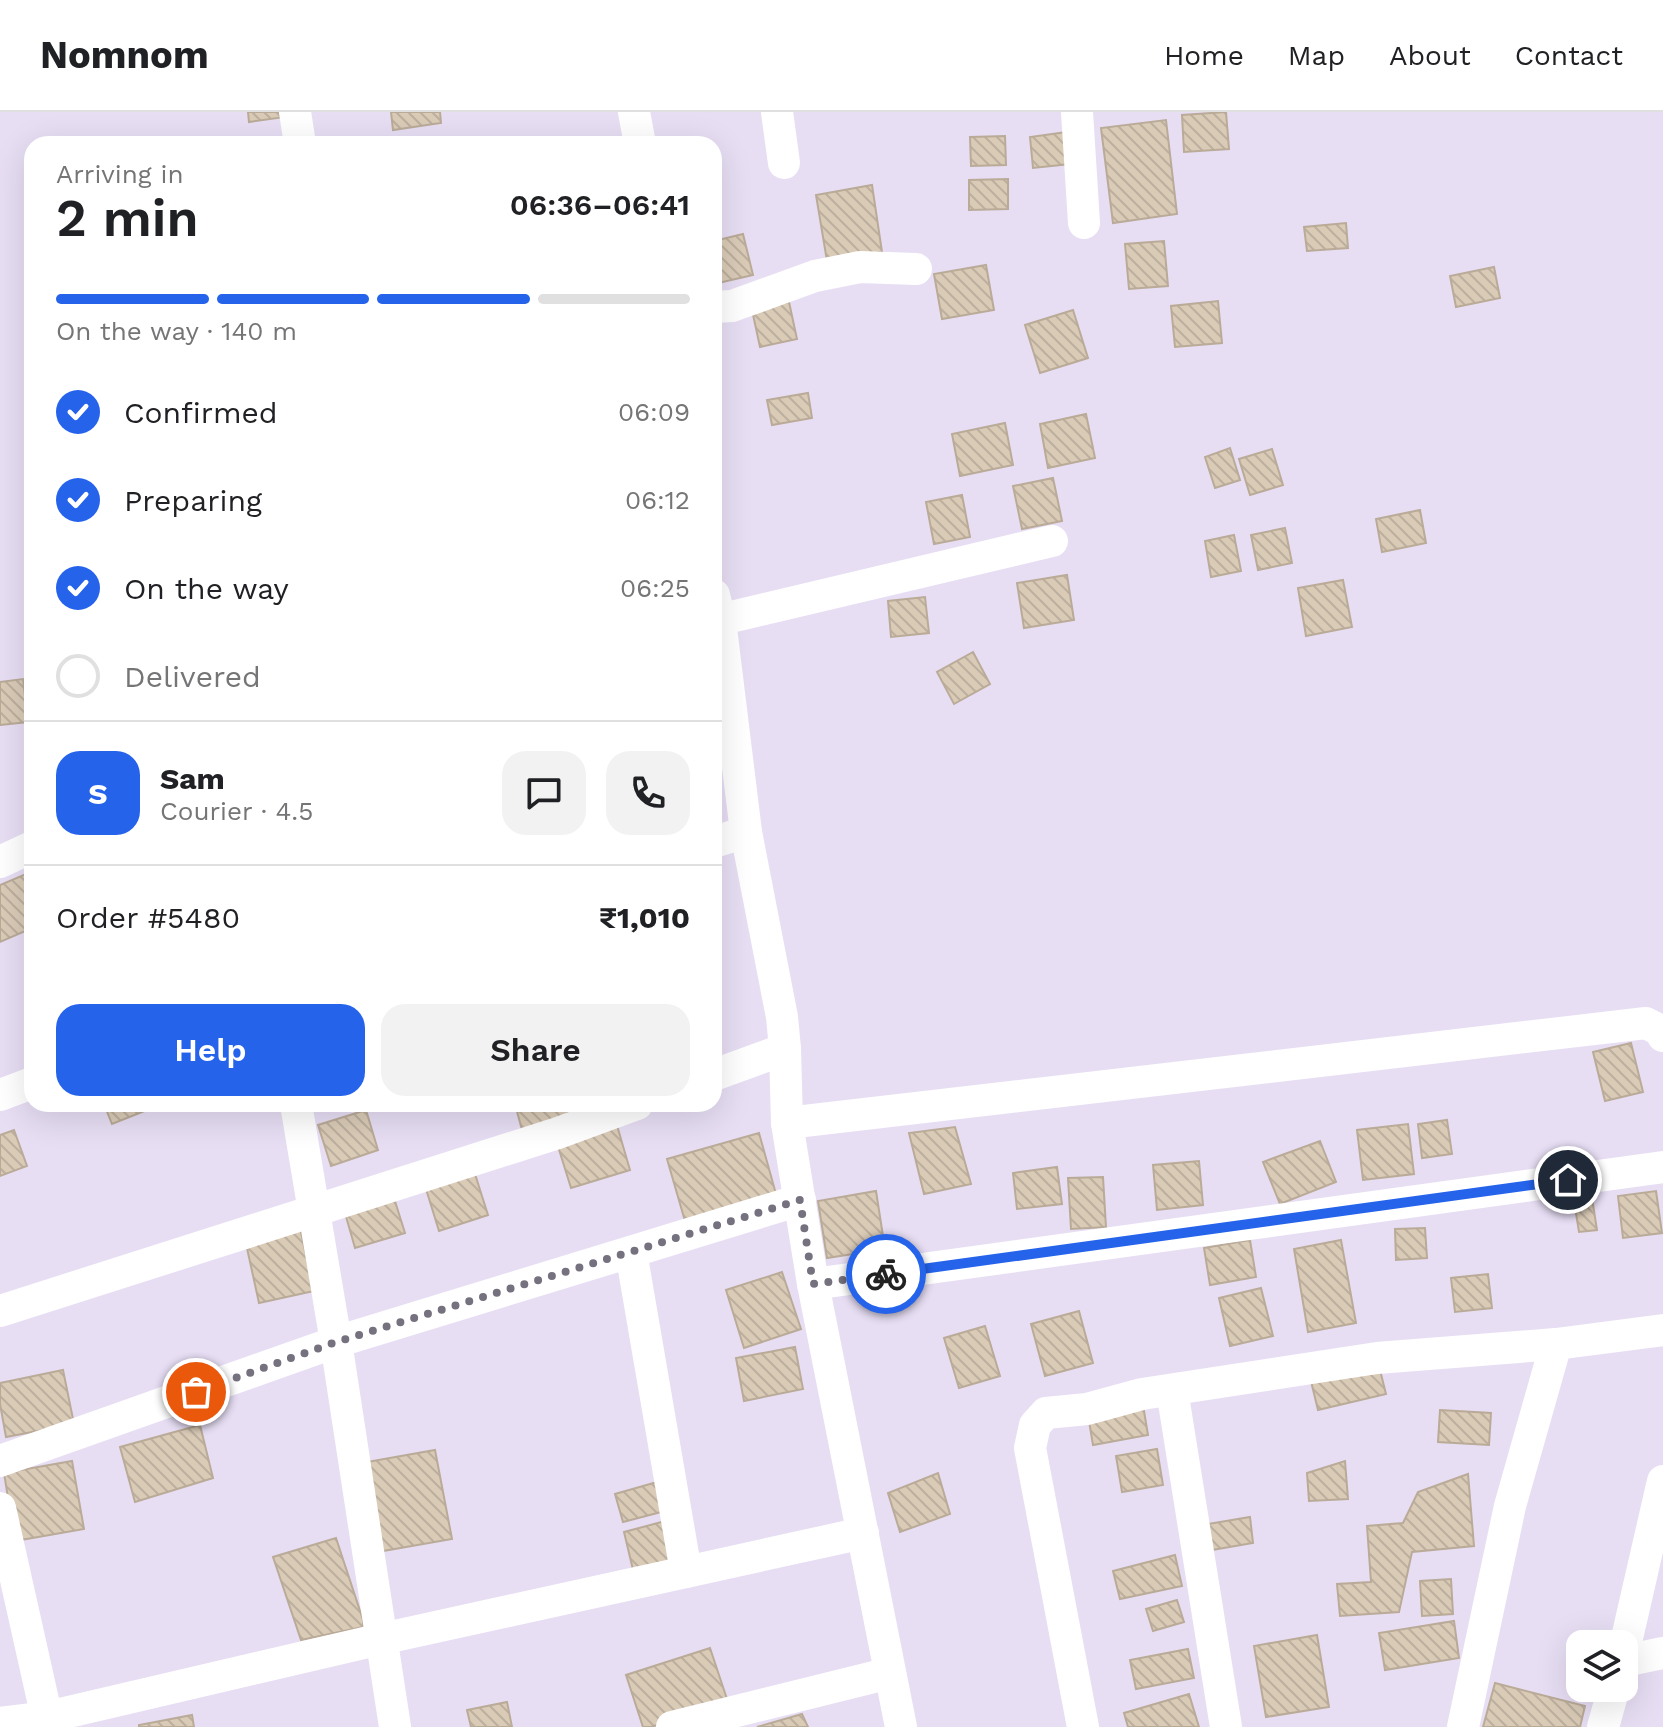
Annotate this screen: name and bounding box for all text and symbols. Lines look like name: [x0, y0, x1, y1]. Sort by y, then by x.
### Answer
text: Nomnom: [40, 33, 209, 77]
text: Home: [1164, 39, 1244, 72]
text: Map: [1288, 39, 1345, 72]
text: About: [1389, 39, 1471, 72]
text: Contact: [1515, 39, 1623, 72]
text: Arriving in: [56, 159, 184, 189]
text: 06:36–06:41: [510, 187, 690, 222]
text: 2 min: [56, 188, 199, 249]
text: On the way · 140 m: [56, 316, 297, 346]
icon: check: [56, 390, 100, 434]
text: Confirmed: [124, 395, 278, 430]
text: 06:09: [618, 397, 690, 427]
icon: check: [56, 478, 100, 522]
text: Preparing: [124, 483, 262, 518]
text: 06:12: [625, 485, 690, 515]
icon: check: [56, 566, 100, 610]
text: On the way: [124, 571, 289, 606]
text: 06:25: [620, 573, 690, 603]
text: Delivered: [124, 659, 261, 694]
button: chat: [502, 751, 586, 835]
button: phone: [606, 751, 690, 835]
text: Sam: [160, 761, 225, 796]
text: S: [88, 776, 108, 811]
text: Courier · 4.5: [160, 796, 313, 826]
text: Order #5480: [56, 900, 240, 935]
text: ₹1,010: [599, 900, 690, 935]
button: Help: [56, 1004, 365, 1096]
button: Share: [381, 1004, 690, 1096]
pin: [1534, 1146, 1602, 1214]
icon: home: [1546, 1158, 1590, 1202]
courier: [846, 1234, 926, 1314]
icon: bike: [864, 1252, 908, 1296]
pin: [162, 1358, 230, 1426]
icon: bag: [174, 1370, 218, 1414]
map controls: [1566, 1630, 1638, 1702]
button: layers: [1566, 1630, 1638, 1702]

